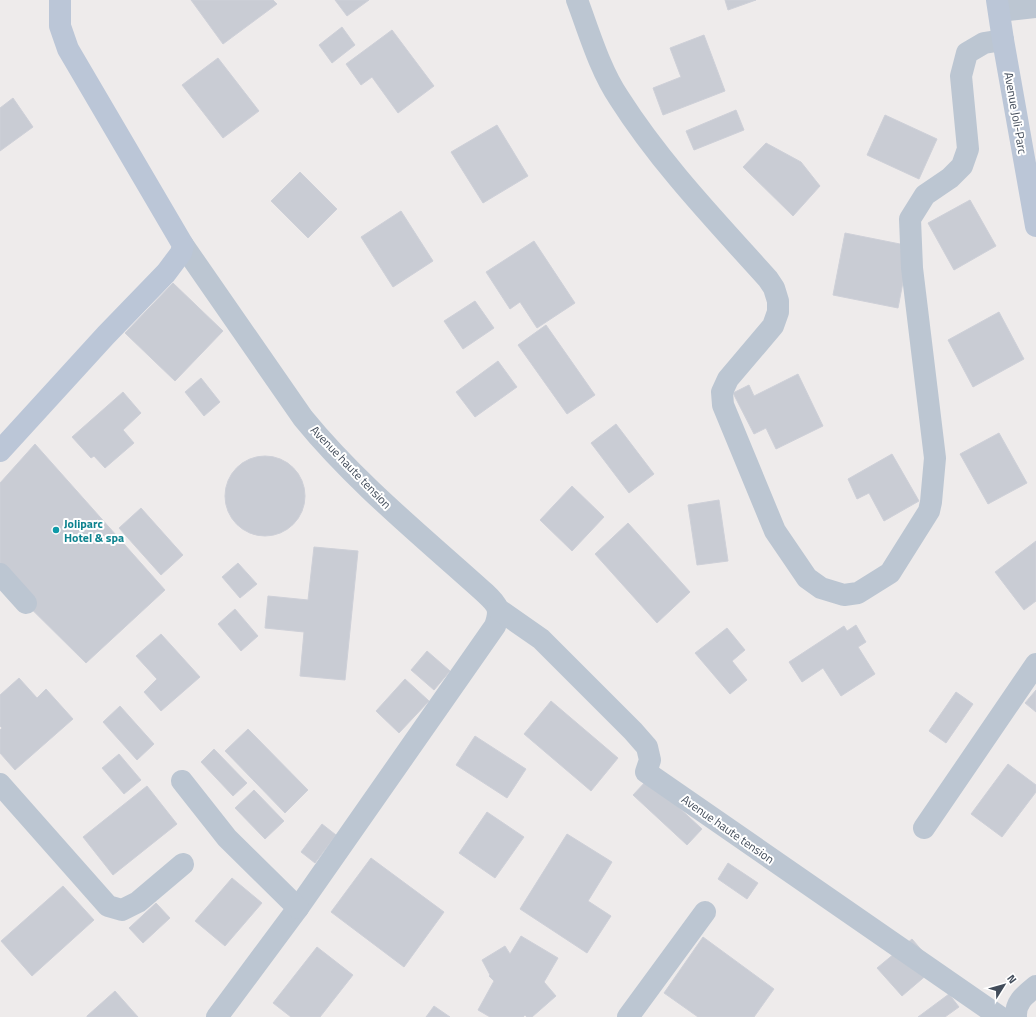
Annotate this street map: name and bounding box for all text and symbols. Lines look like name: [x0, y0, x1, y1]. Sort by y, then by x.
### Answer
street label: Avenue Joli-Parc: [999, 71, 1033, 155]
street label: Avenue haute tension: [306, 421, 396, 513]
place label: Joliparc Hotel & spa: [64, 514, 124, 547]
marker: Joliparc Hotel & spa: [51, 525, 61, 535]
street label: Avenue haute tension: [678, 790, 778, 868]
north arrow: [984, 965, 1024, 1005]
text: N: [1003, 971, 1021, 987]

